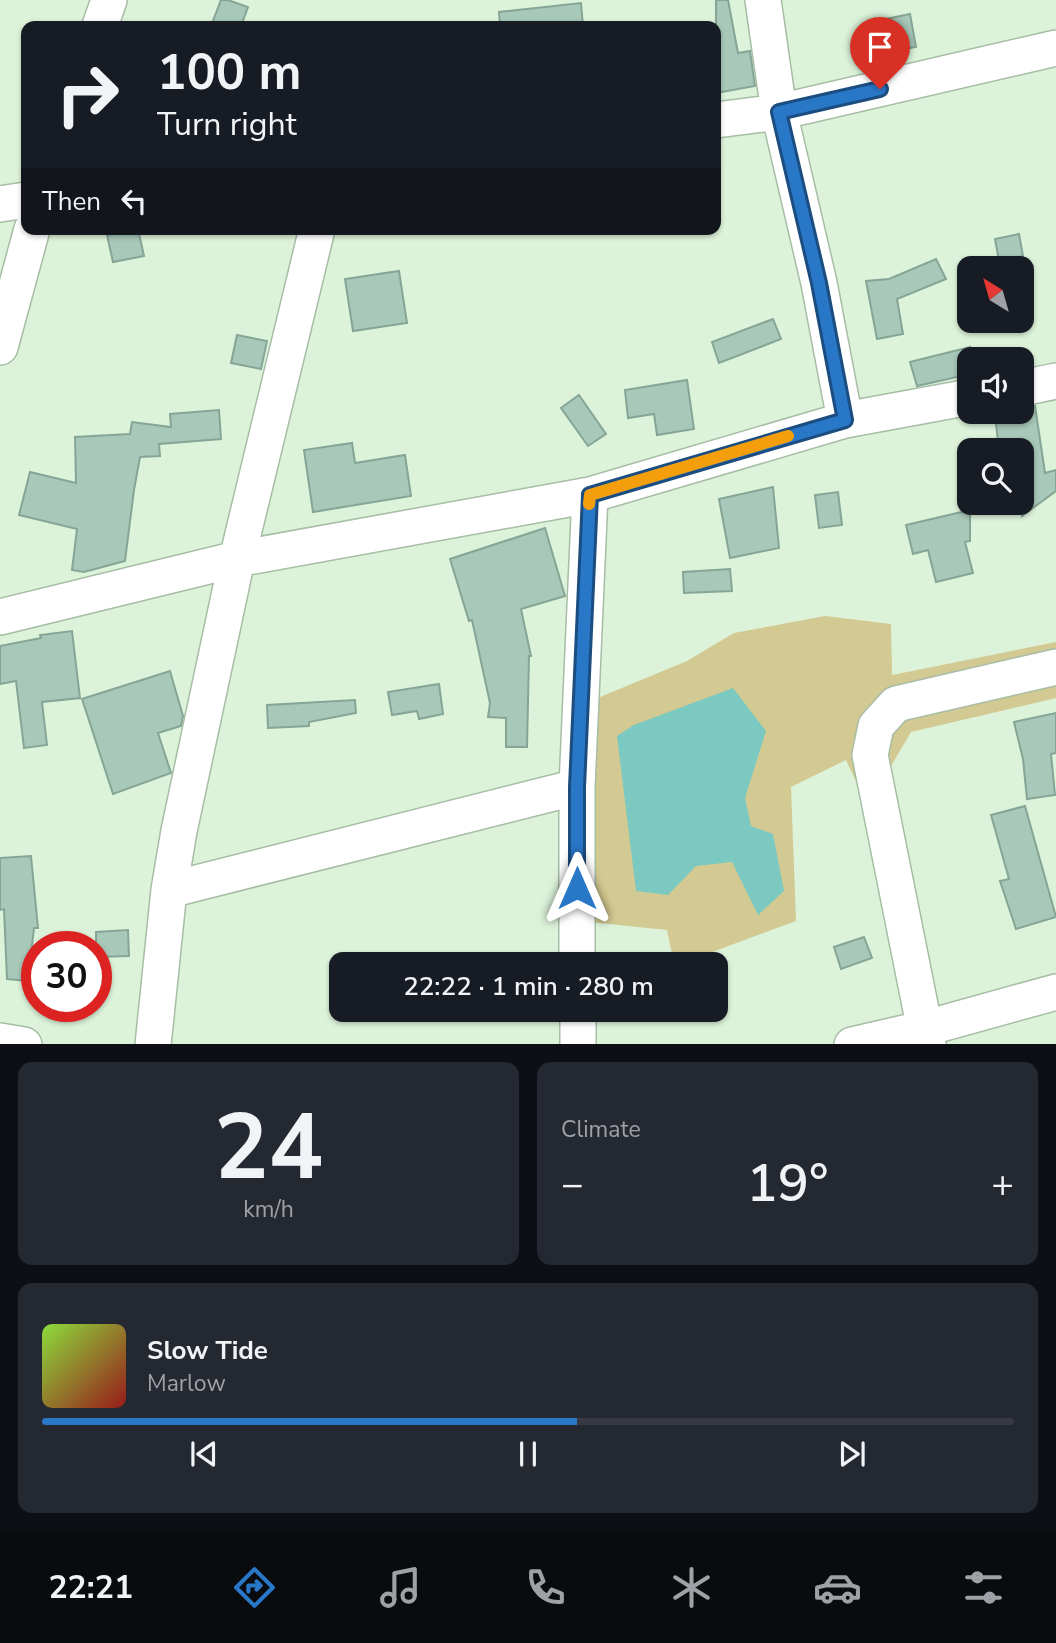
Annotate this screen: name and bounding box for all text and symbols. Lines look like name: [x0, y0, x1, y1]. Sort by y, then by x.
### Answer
pin: [850, 17, 910, 89]
icon: arrive: [861, 28, 899, 66]
text: 100 m: [157, 39, 301, 106]
icon: right: [42, 49, 133, 140]
text: Turn right: [157, 103, 297, 146]
icon: left: [115, 182, 153, 220]
text: Then: [42, 184, 101, 219]
north arrow: [957, 256, 1034, 332]
map controls: [957, 256, 1034, 515]
button: sound: [957, 347, 1034, 424]
button: search: [957, 438, 1034, 515]
position arrow: [540, 851, 614, 925]
speed limit sign: 30: [21, 931, 112, 1022]
text: 22:22 · 1 min · 280 m: [403, 969, 654, 1004]
text: 24: [214, 1086, 323, 1210]
text: Climate: [561, 1114, 641, 1145]
text: 19°: [747, 1148, 828, 1219]
text: −: [561, 1159, 584, 1210]
text: +: [991, 1159, 1014, 1210]
text: km/h: [243, 1194, 294, 1225]
text: Slow Tide: [147, 1333, 268, 1368]
text: Marlow: [147, 1368, 226, 1399]
icon: previous: [185, 1435, 223, 1473]
icon: pause: [509, 1435, 547, 1473]
icon: next: [833, 1435, 871, 1473]
icon: directions: [230, 1563, 279, 1612]
icon: music: [376, 1563, 425, 1612]
icon: phone: [521, 1563, 570, 1612]
icon: climate: [667, 1563, 716, 1612]
icon: car: [813, 1563, 862, 1612]
icon: filters: [959, 1563, 1008, 1612]
text: 22:21: [48, 1566, 133, 1609]

